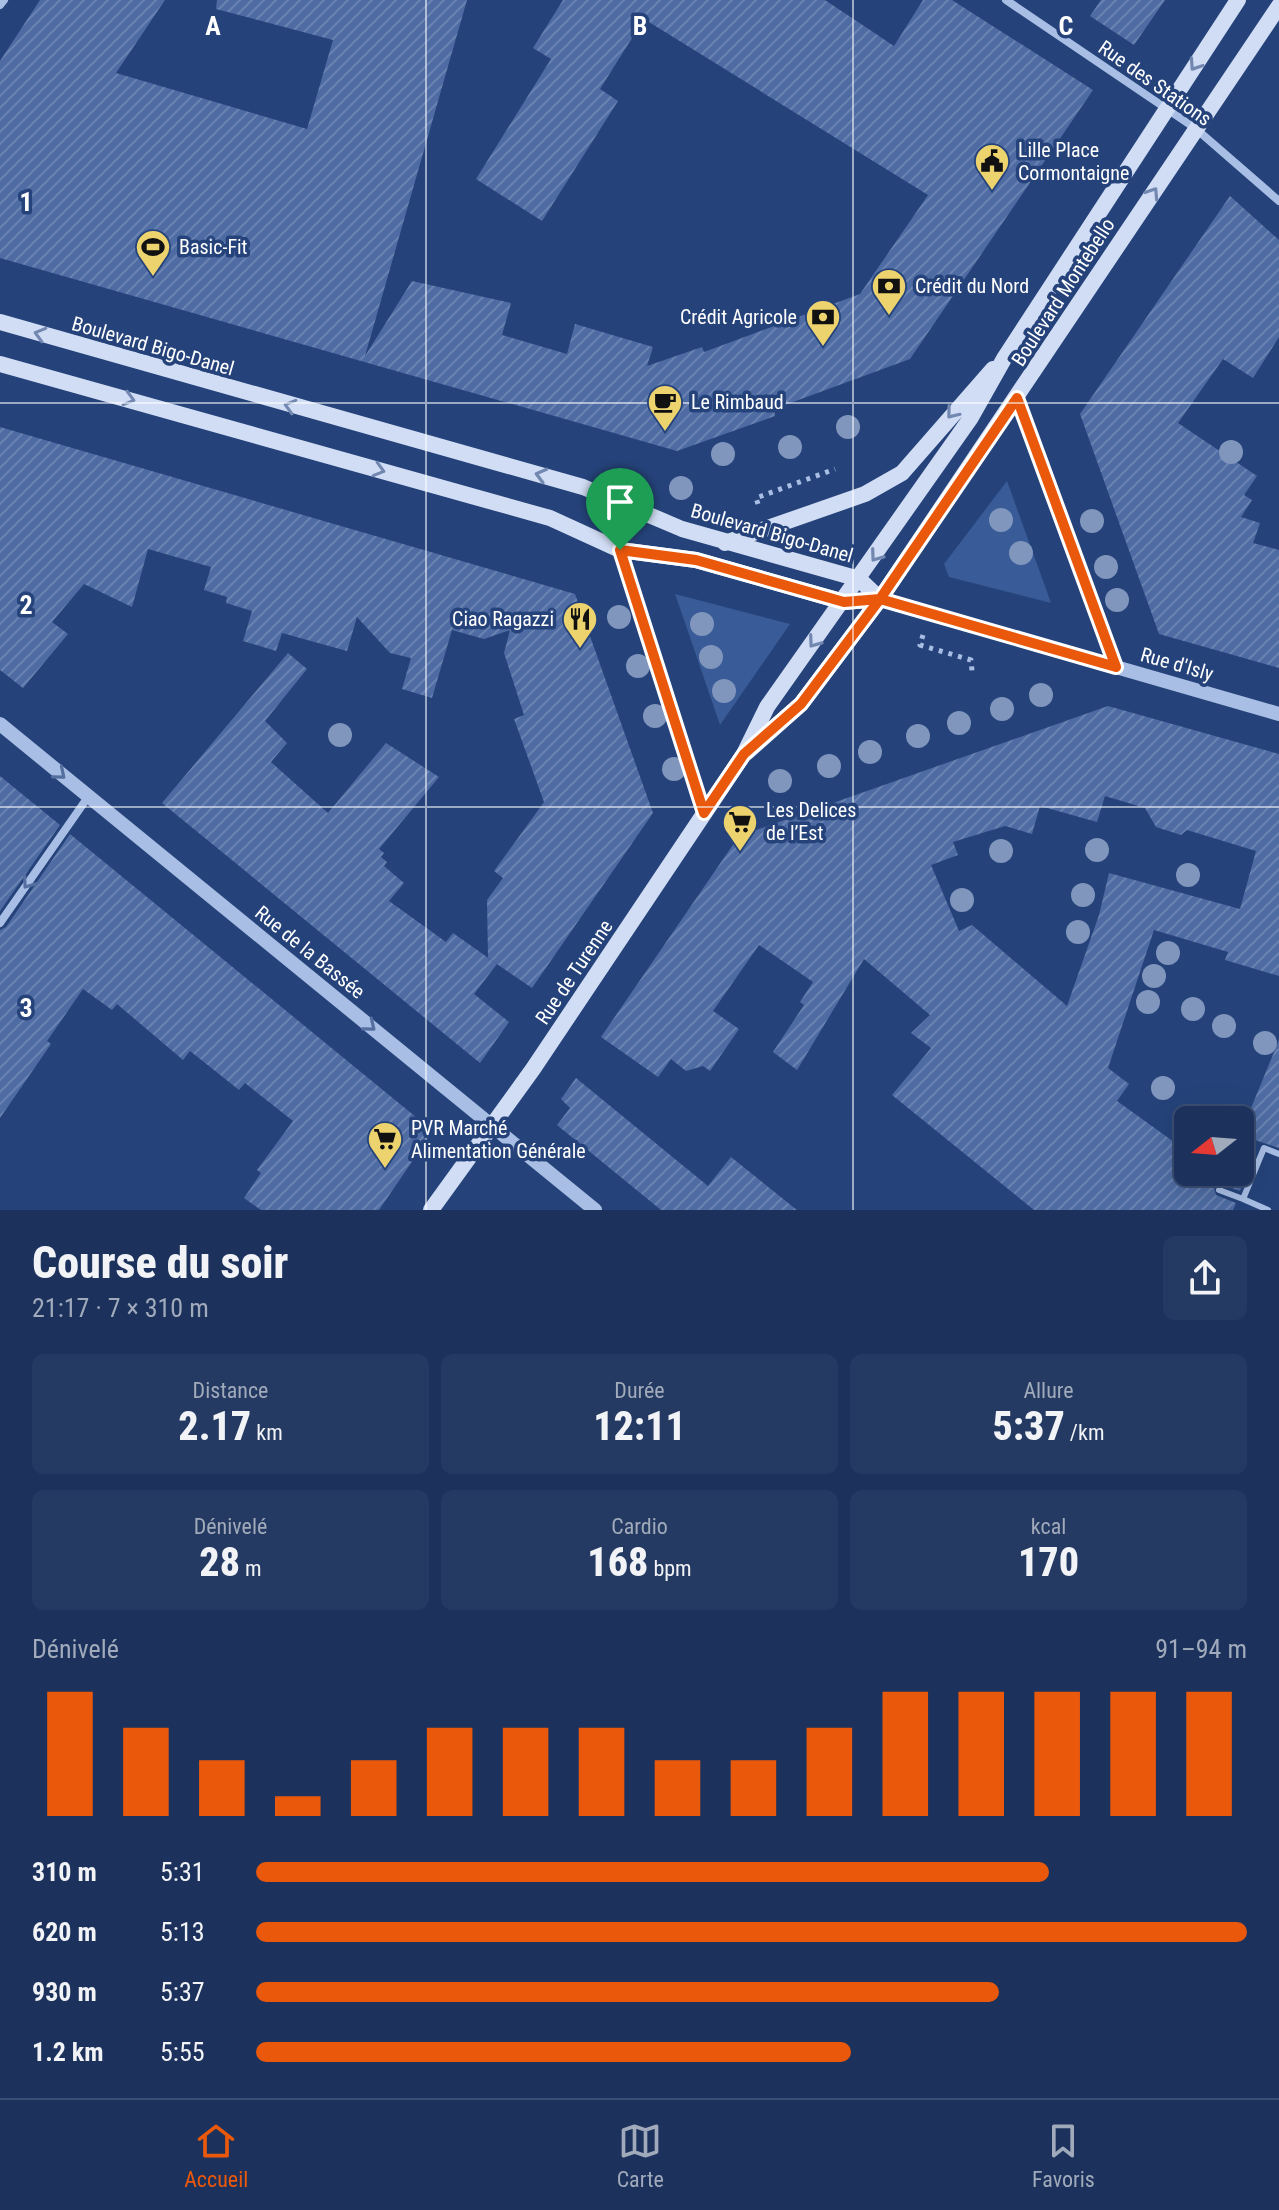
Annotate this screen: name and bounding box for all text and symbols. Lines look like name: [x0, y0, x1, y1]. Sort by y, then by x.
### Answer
text: A: [205, 11, 221, 41]
text: B: [633, 11, 647, 41]
text: C: [1059, 11, 1074, 41]
street label: Rue des Stations: [1094, 35, 1216, 131]
one-way arrow: [1190, 56, 1205, 71]
place label: Lille Place Cormontaigne: [1018, 138, 1129, 185]
public building icon: Lille Place Cormontaigne: [973, 142, 1011, 192]
text: 1: [19, 187, 33, 217]
one-way arrow: [1143, 187, 1158, 202]
street label: Boulevard Montebello: [1006, 214, 1120, 370]
sports icon: Basic-Fit: [134, 228, 172, 278]
place label: Basic-Fit: [179, 235, 248, 259]
bank icon: Crédit du Nord: [870, 267, 908, 317]
place label: Crédit du Nord: [915, 274, 1029, 298]
bank icon: Crédit Agricole: [804, 298, 842, 348]
place label: Crédit Agricole: [680, 305, 797, 329]
street label: Boulevard Bigo-Danel: [69, 311, 237, 381]
one-way arrow: [34, 327, 48, 343]
cafe icon: Le Rimbaud: [646, 383, 684, 433]
one-way arrow: [122, 390, 136, 406]
place label: Le Rimbaud: [691, 390, 784, 414]
one-way arrow: [284, 399, 298, 415]
one-way arrow: [947, 404, 962, 419]
one-way arrow: [372, 461, 386, 477]
one-way arrow: [534, 468, 548, 484]
pin: [586, 468, 654, 550]
icon: arrive: [598, 480, 642, 524]
street label: Boulevard Bigo-Danel: [688, 498, 856, 568]
one-way arrow: [871, 547, 886, 561]
text: 2: [19, 590, 33, 620]
restaurant icon: Ciao Ragazzi: [561, 600, 599, 650]
place label: Ciao Ragazzi: [452, 607, 554, 631]
one-way arrow: [809, 633, 823, 648]
street label: Rue d'Isly: [1138, 642, 1216, 686]
one-way arrow: [51, 764, 65, 779]
place label: Les Delices de l’Est: [766, 798, 856, 845]
supermarket icon: Les Delices de l’Est: [721, 803, 759, 853]
one-way arrow: [23, 874, 38, 888]
street label: Rue de la Bassée: [250, 900, 370, 1004]
street label: Rue de Turenne: [530, 915, 618, 1029]
text: 3: [19, 993, 33, 1023]
one-way arrow: [361, 1017, 376, 1031]
north arrow: [1174, 1106, 1254, 1186]
map controls: [1174, 1106, 1254, 1186]
place label: PVR Marché Alimentation Générale: [411, 1116, 586, 1163]
supermarket icon: PVR Marché Alimentation Générale: [366, 1120, 404, 1170]
button: share: [1163, 1236, 1247, 1320]
text: Course du soir: [32, 1237, 288, 1289]
text: 21:17 · 7 × 310 m: [32, 1293, 209, 1323]
text: Distance: [193, 1378, 268, 1403]
text: Durée: [614, 1378, 665, 1403]
text: Allure: [1023, 1378, 1074, 1403]
text: 2.17: [178, 1403, 251, 1450]
text: 12:11: [593, 1403, 686, 1450]
text: 5:37: [993, 1403, 1065, 1450]
text: km: [251, 1420, 283, 1445]
text: /km: [1065, 1420, 1105, 1445]
text: Dénivelé: [194, 1514, 267, 1539]
text: Cardio: [611, 1514, 668, 1539]
text: kcal: [1031, 1514, 1066, 1539]
text: 28: [199, 1539, 240, 1586]
text: 168: [587, 1539, 648, 1586]
text: 170: [1018, 1539, 1079, 1586]
text: m: [240, 1556, 262, 1581]
text: bpm: [648, 1556, 692, 1581]
text: Dénivelé: [32, 1634, 119, 1664]
text: 91–94 m: [1155, 1634, 1247, 1664]
text: 310 m: [32, 1857, 97, 1887]
text: 5:31: [160, 1857, 205, 1887]
text: 620 m: [32, 1917, 97, 1947]
text: 5:13: [160, 1917, 205, 1947]
text: 930 m: [32, 1977, 97, 2007]
text: 5:37: [160, 1977, 205, 2007]
text: 1.2 km: [32, 2037, 104, 2067]
text: 5:55: [160, 2037, 205, 2067]
tab: Accueil: [184, 2119, 248, 2192]
tab: Carte: [617, 2119, 664, 2192]
tab: Favoris: [1032, 2119, 1095, 2192]

